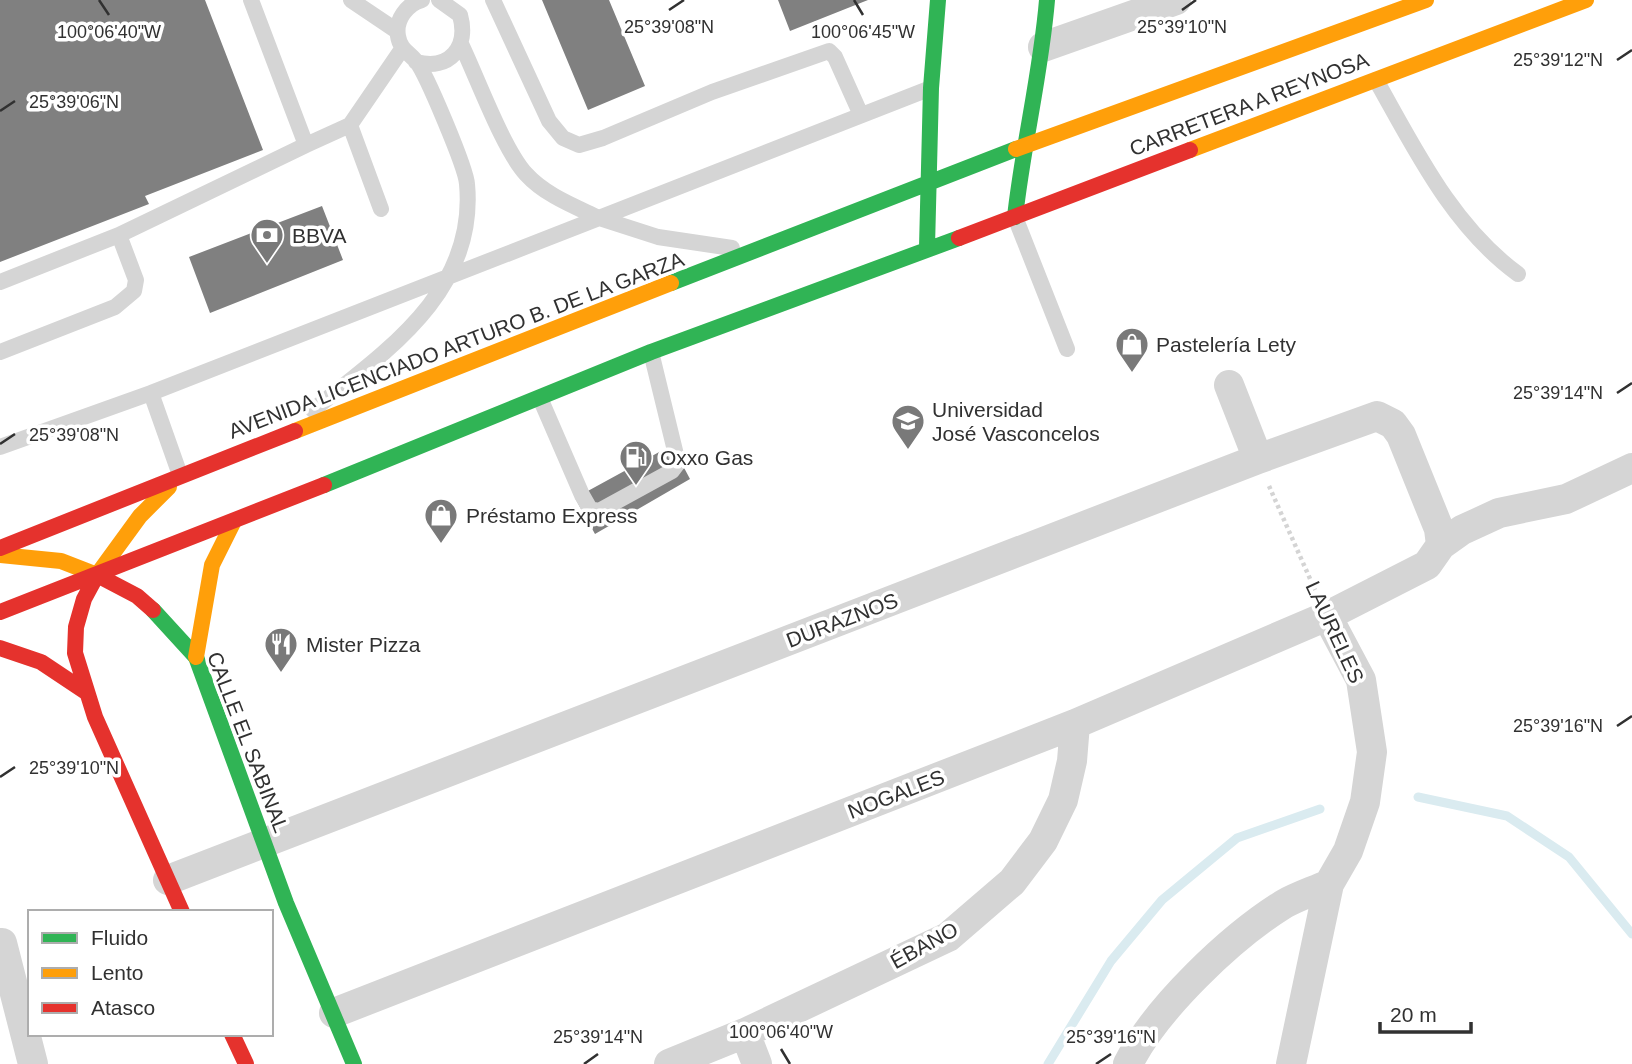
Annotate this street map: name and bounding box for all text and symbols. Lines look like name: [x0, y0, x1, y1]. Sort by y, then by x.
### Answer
text: 25°39'08"N: [624, 17, 714, 37]
text: 25°39'10"N: [1137, 17, 1227, 37]
text: 100°06'40"W: [57, 22, 161, 42]
text: 100°06'45"W: [811, 22, 915, 42]
street label: CARRETERA A REYNOSA: [1126, 48, 1372, 160]
text: 25°39'12"N: [1513, 50, 1603, 70]
text: 25°39'06"N: [29, 92, 119, 112]
bank icon: BBVA: [248, 216, 286, 265]
place label: BBVA: [292, 224, 346, 247]
street label: AVENIDA LICENCIADO ARTURO B. DE LA GARZA: [225, 247, 687, 443]
shop icon: Pastelería Lety: [1113, 325, 1151, 374]
place label: Pastelería Lety: [1156, 333, 1297, 356]
text: 25°39'14"N: [1513, 383, 1603, 403]
place label: Universidad José Vasconcelos: [932, 398, 1100, 445]
school or university icon: Universidad José Vasconcelos: [889, 402, 927, 451]
text: 25°39'08"N: [29, 425, 119, 445]
fuel station icon: Oxxo Gas: [617, 438, 655, 487]
place label: Oxxo Gas: [660, 446, 753, 469]
shop icon: Préstamo Express: [422, 496, 460, 545]
place label: Préstamo Express: [466, 504, 638, 527]
street label: LAURELES: [1301, 577, 1369, 687]
street label: DURAZNOS: [783, 588, 901, 652]
restaurant icon: Mister Pizza: [262, 625, 300, 674]
place label: Mister Pizza: [306, 633, 421, 656]
street label: CALLE EL SABINAL: [203, 648, 293, 836]
text: 25°39'16"N: [1513, 716, 1603, 736]
text: 25°39'10"N: [29, 758, 119, 778]
street label: NOGALES: [844, 765, 948, 823]
legend: [28, 910, 273, 1036]
street label: ÉBANO: [886, 917, 962, 973]
text: Fluido: [91, 926, 148, 949]
text: Lento: [91, 961, 144, 984]
scale bar: [1380, 990, 1471, 1034]
text: Atasco: [91, 996, 155, 1019]
text: 20 m: [1390, 1003, 1437, 1026]
text: 100°06'40"W: [729, 1022, 833, 1042]
text: 25°39'14"N: [553, 1027, 643, 1047]
text: 25°39'16"N: [1066, 1027, 1156, 1047]

